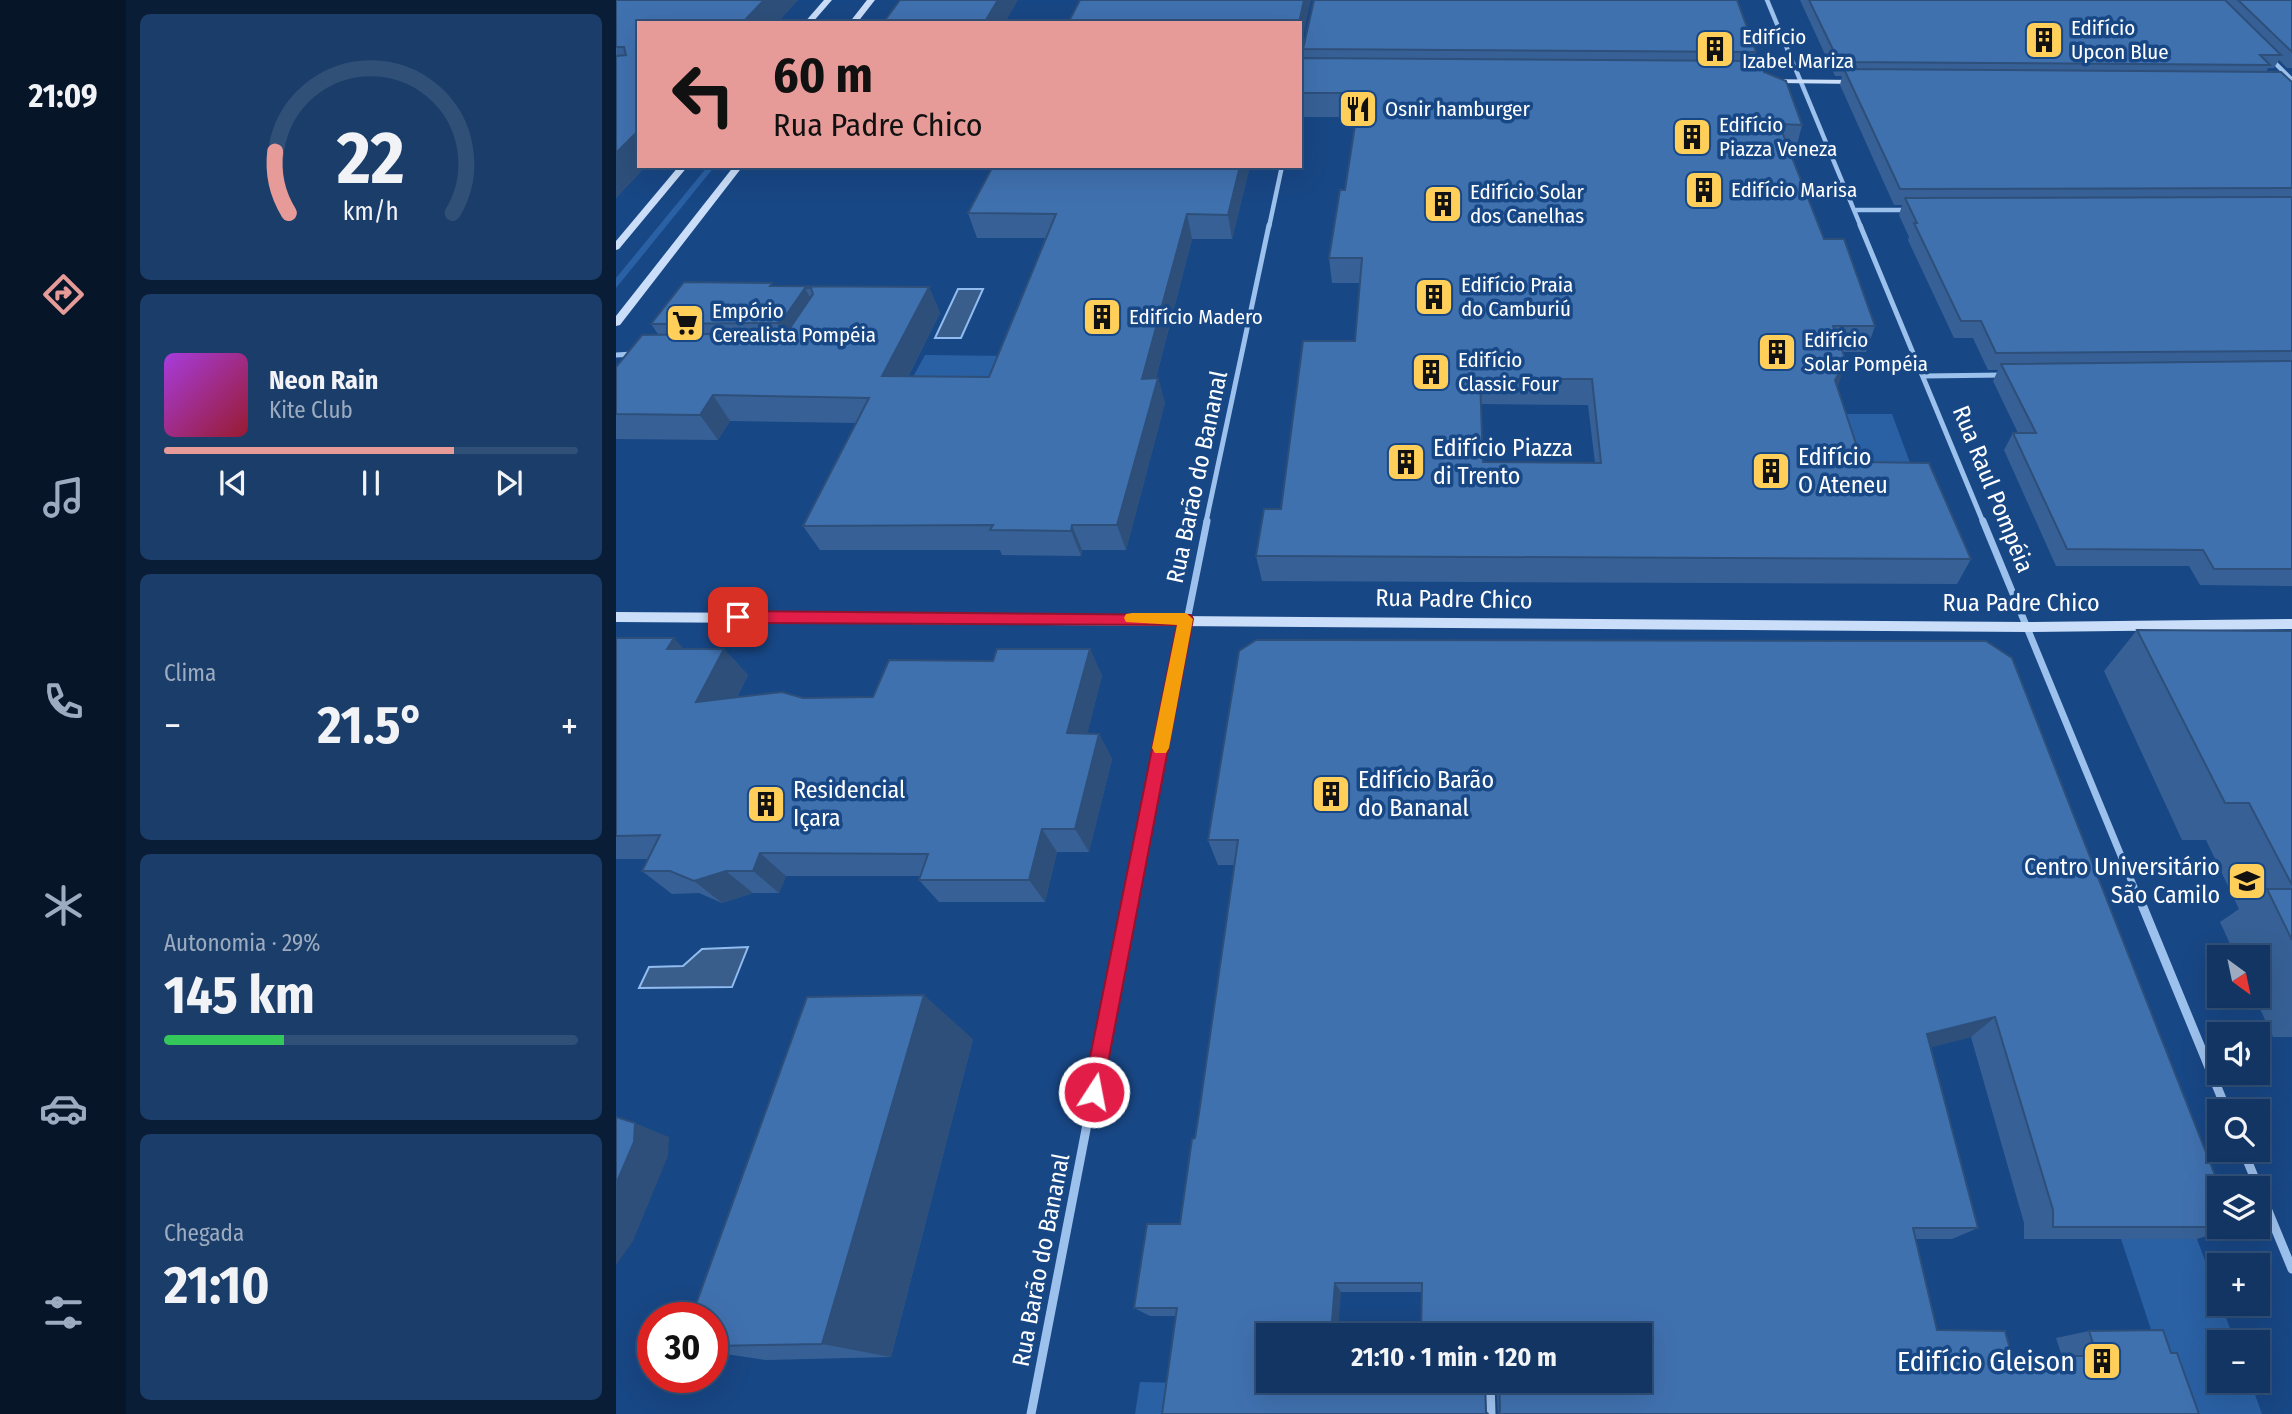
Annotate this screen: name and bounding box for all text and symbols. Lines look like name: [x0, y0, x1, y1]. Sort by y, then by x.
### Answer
place label: Edifício Upcon Blue: [2071, 15, 2169, 65]
building icon: Edifício Upcon Blue: [2023, 19, 2065, 61]
place label: Edifício Izabel Mariza: [1742, 24, 1854, 74]
building icon: Edifício Izabel Mariza: [1694, 28, 1736, 70]
text: 60 m: [773, 46, 873, 105]
icon: left: [658, 49, 749, 140]
text: 21:09: [29, 77, 97, 115]
restaurant icon: Osnir hamburger: [1337, 88, 1379, 130]
place label: Osnir hamburger: [1385, 96, 1530, 122]
text: Rua Padre Chico: [773, 106, 983, 144]
place label: Edifício Piazza Veneza: [1719, 112, 1837, 162]
text: 22: [336, 115, 405, 202]
building icon: Edifício Piazza Veneza: [1671, 116, 1713, 158]
building icon: Edifício Marisa: [1683, 169, 1725, 211]
place label: Edifício Marisa: [1731, 177, 1857, 203]
place label: Edifício Solar dos Canelhas: [1470, 179, 1584, 229]
building icon: Edifício Solar dos Canelhas: [1422, 183, 1464, 225]
text: km/h: [343, 197, 399, 227]
icon: directions: [39, 270, 88, 319]
place label: Edifício Praia do Camburiú: [1461, 272, 1573, 322]
building icon: Edifício Praia do Camburiú: [1413, 276, 1455, 318]
building icon: Edifício Madero: [1081, 296, 1123, 338]
place label: Empório Cerealista Pompéia: [712, 298, 876, 348]
supermarket icon: Empório Cerealista Pompéia: [664, 302, 706, 344]
place label: Edifício Madero: [1129, 304, 1263, 330]
place label: Edifício Solar Pompéia: [1804, 327, 1928, 377]
building icon: Edifício Solar Pompéia: [1756, 331, 1798, 373]
place label: Edifício Classic Four: [1458, 347, 1559, 397]
building icon: Edifício Classic Four: [1410, 351, 1452, 393]
text: Neon Rain: [269, 365, 378, 396]
street label: Rua Barão do Bananal: [1161, 368, 1233, 586]
text: Kite Club: [269, 396, 353, 424]
street label: Rua Raul Pompéia: [1947, 401, 2039, 577]
place label: Edifício Piazza di Trento: [1433, 434, 1573, 490]
building icon: Edifício Piazza di Trento: [1385, 441, 1427, 483]
place label: Edifício O Ateneu: [1798, 443, 1888, 499]
building icon: Edifício O Ateneu: [1750, 450, 1792, 492]
icon: previous: [214, 464, 252, 502]
icon: pause: [352, 464, 390, 502]
icon: next: [490, 464, 528, 502]
icon: music: [39, 473, 88, 522]
street label: Rua Padre Chico: [1375, 584, 1533, 614]
pin: [708, 587, 768, 647]
street label: Rua Padre Chico: [1942, 589, 2100, 617]
icon: arrive: [719, 598, 757, 636]
text: Clima: [164, 659, 216, 687]
icon: phone: [39, 677, 88, 726]
text: 21.5°: [317, 694, 424, 757]
text: −: [164, 703, 181, 749]
text: +: [561, 703, 578, 749]
place label: Edifício Barão do Bananal: [1358, 766, 1494, 822]
building icon: Edifício Barão do Bananal: [1310, 773, 1352, 815]
place label: Residencial Içara: [793, 776, 905, 832]
building icon: Residencial Içara: [745, 783, 787, 825]
place label: Centro Universitário São Camilo: [2024, 853, 2220, 909]
school or university icon: Centro Universitário São Camilo: [2226, 860, 2268, 902]
icon: climate: [39, 881, 88, 930]
text: Autonomia · 29%: [164, 929, 320, 957]
north arrow: [2207, 945, 2270, 1008]
map controls: [2207, 945, 2270, 1393]
text: 145 km: [164, 964, 315, 1027]
button: sound: [2207, 1022, 2270, 1085]
position arrow: [1057, 1055, 1131, 1129]
icon: car: [39, 1084, 88, 1133]
button: search: [2207, 1099, 2270, 1162]
street label: Rua Barão do Bananal: [1007, 1151, 1075, 1369]
button: layers: [2207, 1176, 2270, 1239]
text: Chegada: [164, 1219, 244, 1247]
button: +: [2207, 1253, 2270, 1316]
text: 21:10: [164, 1254, 270, 1317]
icon: filters: [39, 1288, 88, 1337]
speed limit sign: 30: [637, 1302, 728, 1393]
button: −: [2207, 1330, 2270, 1393]
building icon: Edifício Gleison: [2081, 1340, 2123, 1382]
text: 21:10 · 1 min · 120 m: [1351, 1342, 1557, 1373]
place label: Edifício Gleison: [1897, 1345, 2075, 1378]

